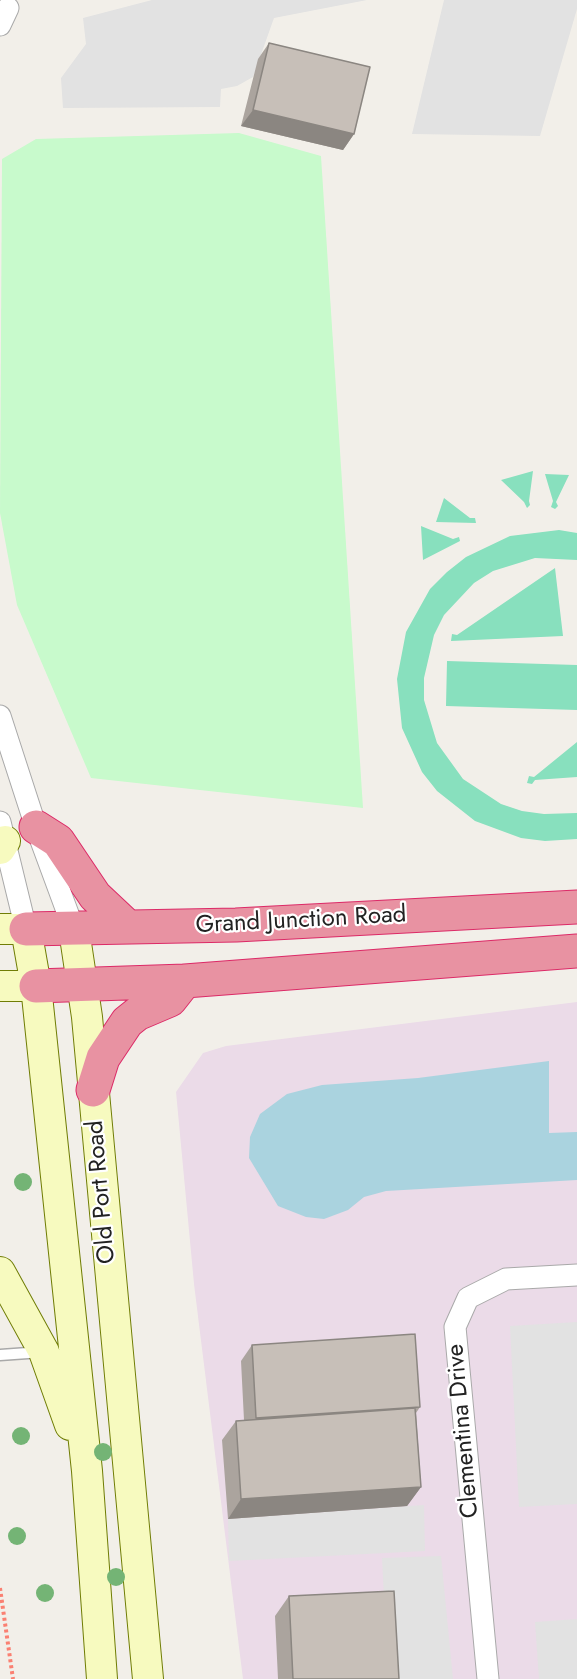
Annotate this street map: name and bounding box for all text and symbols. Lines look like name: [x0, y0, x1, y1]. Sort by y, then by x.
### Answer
street label: Grand Junction Road: [195, 901, 407, 941]
street label: Old Port Road: [81, 1119, 123, 1265]
street label: Clementina Drive: [442, 1343, 486, 1519]

